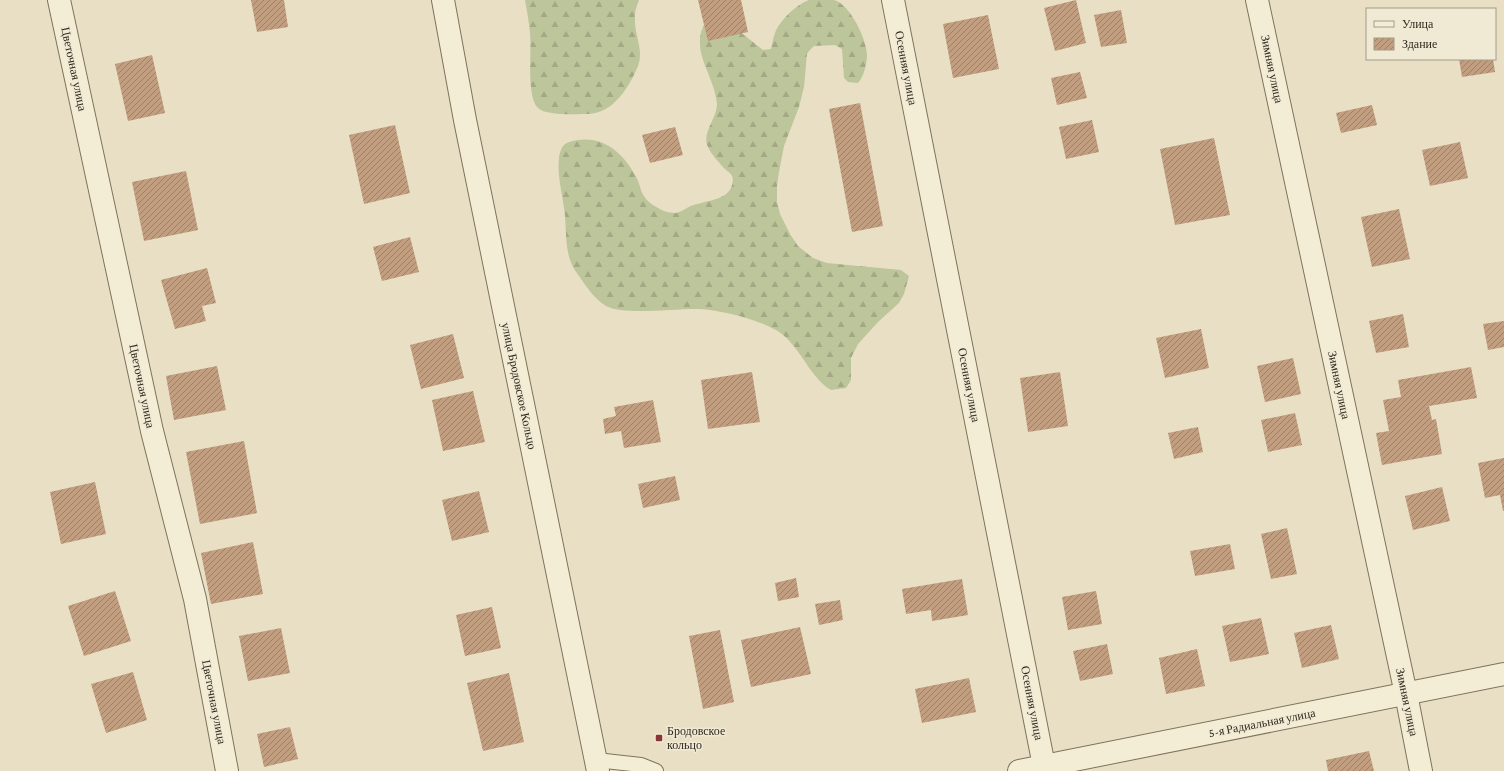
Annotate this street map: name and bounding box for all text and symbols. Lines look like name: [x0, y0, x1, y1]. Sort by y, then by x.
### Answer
legend: [1366, 8, 1496, 60]
text: Улица: [1402, 17, 1434, 31]
street label: Цветочная улица: [58, 26, 90, 113]
street label: Осенняя улица: [892, 30, 920, 107]
street label: Зимняя улица: [1258, 34, 1286, 105]
text: Здание: [1402, 37, 1437, 51]
street label: улица Бродовское Кольцо: [499, 321, 539, 451]
street label: Цветочная улица: [126, 343, 158, 430]
street label: Осенняя улица: [955, 347, 983, 424]
street label: Зимняя улица: [1325, 350, 1353, 421]
street label: Цветочная улица: [199, 659, 229, 746]
street label: Осенняя улица: [1018, 665, 1046, 742]
street label: Зимняя улица: [1393, 667, 1421, 738]
street label: 5-я Радиальная улица: [1207, 706, 1317, 740]
place label: Бродовское кольцо: [667, 724, 725, 752]
marker: Бродовское кольцо: [654, 733, 664, 743]

